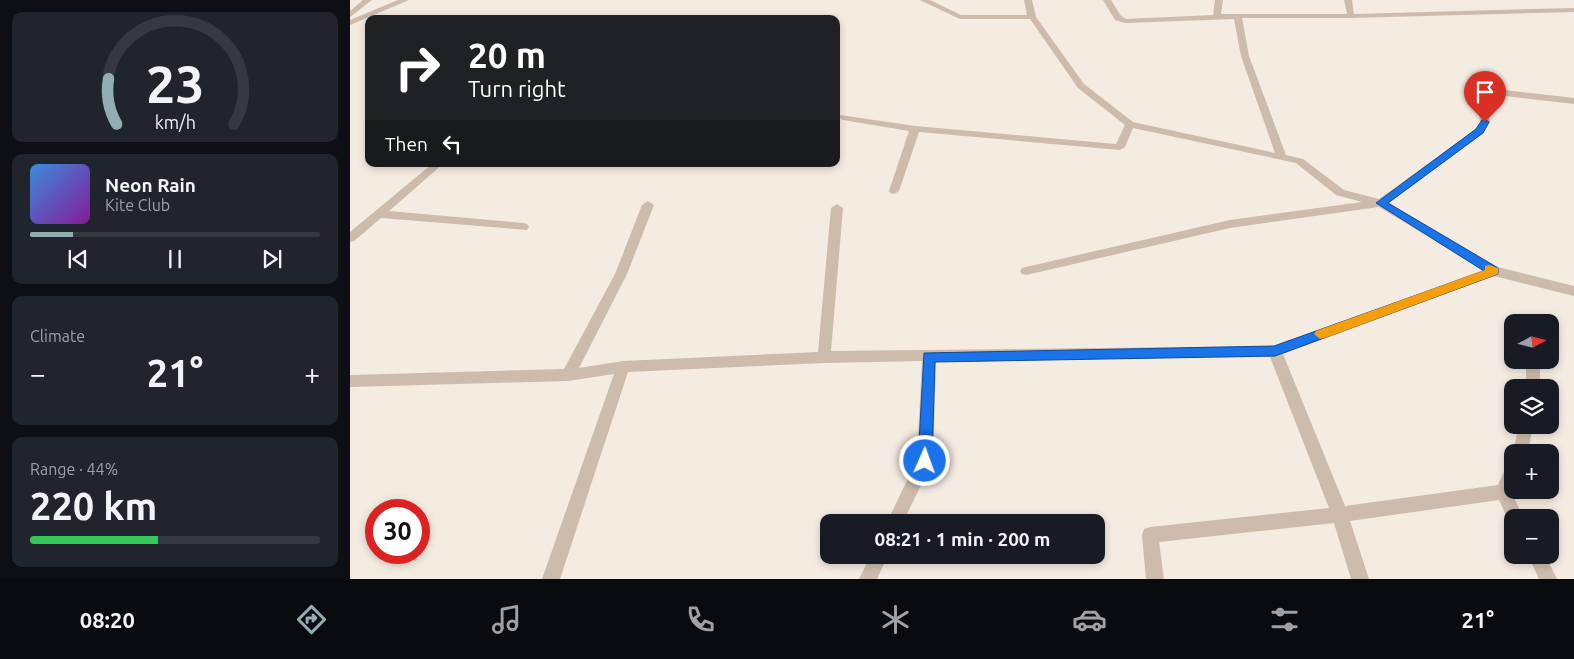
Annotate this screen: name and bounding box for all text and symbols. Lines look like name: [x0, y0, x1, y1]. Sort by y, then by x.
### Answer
icon: right: [385, 35, 450, 100]
text: 20 m: [468, 35, 546, 75]
text: 23: [146, 55, 204, 113]
pin: [1464, 71, 1506, 122]
text: Turn right: [468, 76, 566, 101]
icon: arrive: [1471, 78, 1499, 106]
text: km/h: [154, 112, 196, 132]
icon: left: [438, 130, 466, 158]
text: Then: [385, 133, 428, 155]
text: Neon Rain: [105, 174, 196, 196]
text: Kite Club: [105, 196, 170, 214]
icon: previous: [64, 245, 92, 273]
icon: pause: [161, 245, 189, 273]
icon: next: [258, 245, 286, 273]
north arrow: [1504, 314, 1559, 369]
map controls: [1504, 314, 1559, 564]
text: Climate: [30, 327, 85, 345]
text: 21°: [147, 352, 203, 394]
text: −: [30, 358, 46, 389]
text: +: [304, 358, 320, 389]
button: layers: [1504, 379, 1559, 434]
position arrow: [898, 434, 950, 486]
button: +: [1504, 444, 1559, 499]
text: Range · 44%: [30, 460, 118, 478]
text: 220 km: [30, 485, 157, 527]
speed limit sign: 30: [365, 499, 430, 564]
button: −: [1504, 509, 1559, 564]
text: 08:21 · 1 min · 200 m: [875, 528, 1050, 550]
icon: directions: [294, 602, 329, 637]
icon: music: [489, 602, 524, 637]
icon: phone: [683, 602, 718, 637]
icon: climate: [878, 602, 913, 637]
icon: car: [1072, 602, 1107, 637]
icon: filters: [1267, 602, 1302, 637]
text: 08:20: [80, 607, 135, 632]
text: 21°: [1462, 607, 1494, 632]

